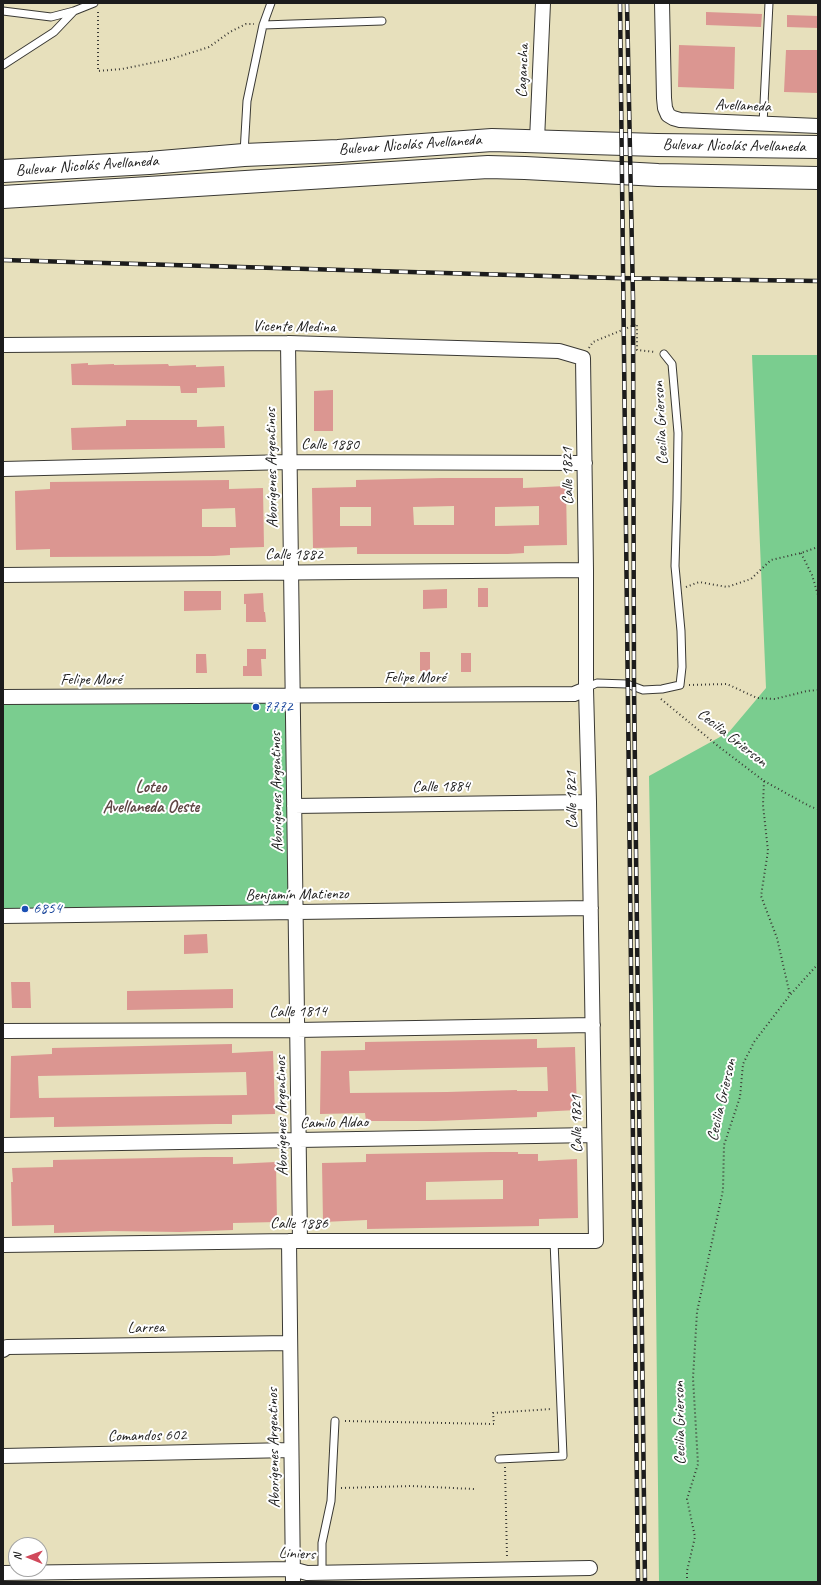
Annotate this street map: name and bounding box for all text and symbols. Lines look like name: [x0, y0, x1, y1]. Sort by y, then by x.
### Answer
street label: Cagancha: [512, 44, 534, 98]
street label: Avellaneda: [715, 95, 771, 117]
street label: Bulevar Nicolás Avellaneda: [338, 130, 482, 160]
street label: Bulevar Nicolás Avellaneda: [662, 135, 806, 157]
street label: Bulevar Nicolás Avellaneda: [15, 151, 159, 181]
street label: Vicente Medina: [252, 317, 336, 337]
street label: Cecilia Grierson: [649, 381, 673, 465]
street label: Aborígenes Argentinos: [261, 408, 283, 528]
street label: Calle 1880: [301, 435, 359, 455]
street label: Calle 1821: [558, 447, 578, 505]
street label: Calle 1882: [265, 545, 323, 565]
street label: Felipe Moré: [384, 668, 446, 688]
street label: Felipe Moré: [60, 670, 122, 690]
place label: 7772: [264, 697, 293, 717]
marker: 7772: [251, 702, 261, 712]
street label: Cecilia Grierson: [693, 705, 771, 771]
street label: Aborígenes Argentinos: [266, 732, 288, 852]
street label: Calle 1821: [562, 771, 582, 829]
street label: Calle 1884: [412, 777, 470, 797]
district label: Loteo Avellaneda Oeste: [103, 778, 199, 818]
street label: Benjamín Matienzo: [245, 884, 349, 906]
place label: 6854: [33, 899, 62, 919]
marker: 6854: [20, 904, 30, 914]
street label: Calle 1814: [269, 1002, 327, 1022]
street label: Aborígenes Argentinos: [271, 1056, 293, 1176]
street label: Cecilia Grierson: [703, 1057, 741, 1143]
street label: Calle 1821: [567, 1095, 587, 1153]
street label: Camilo Aldao: [300, 1113, 368, 1133]
street label: Calle 1886: [270, 1214, 328, 1234]
street label: Larrea: [127, 1318, 165, 1338]
street label: Cecilia Grierson: [670, 1381, 690, 1465]
street label: Aborígenes Argentinos: [263, 1388, 285, 1508]
street label: Comandos 602: [108, 1426, 186, 1446]
north arrow: [8, 1537, 48, 1577]
street label: Liniers: [278, 1543, 316, 1565]
text: N: [10, 1553, 24, 1560]

